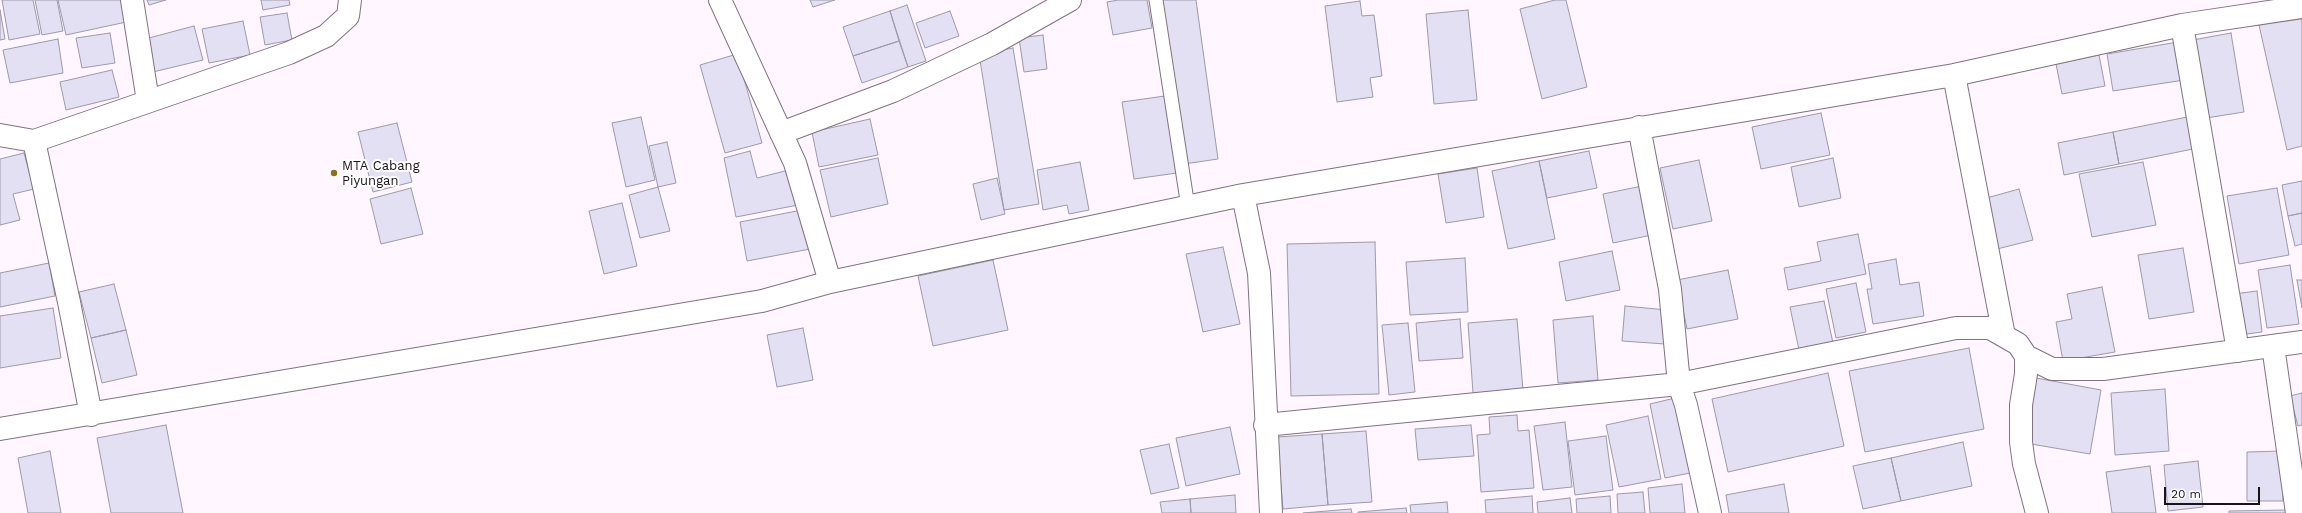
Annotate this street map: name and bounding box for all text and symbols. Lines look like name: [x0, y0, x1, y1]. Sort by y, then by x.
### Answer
place label: MTA Cabang Piyungan: [342, 158, 420, 189]
marker: MTA Cabang Piyungan: [329, 168, 339, 178]
scale bar: [2166, 479, 2262, 505]
text: 20 m: [2171, 487, 2201, 501]

